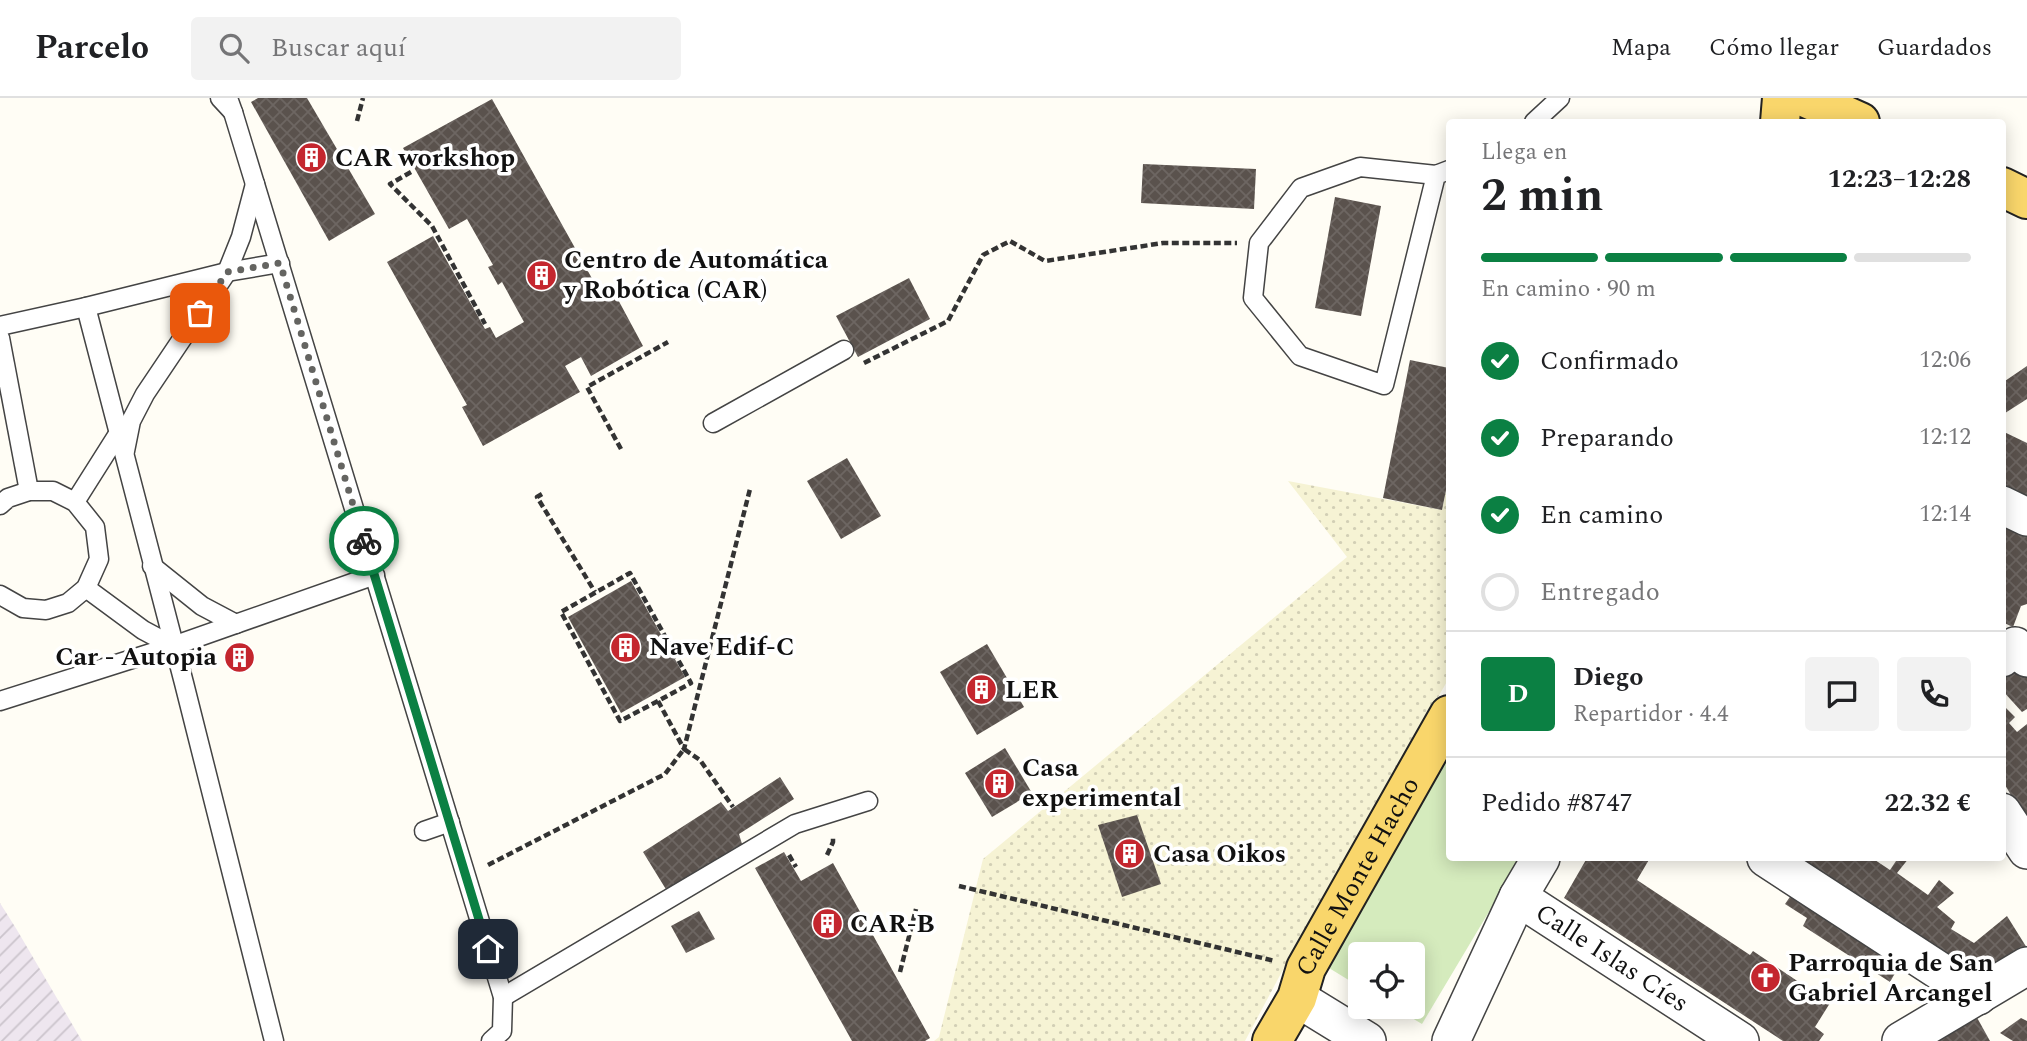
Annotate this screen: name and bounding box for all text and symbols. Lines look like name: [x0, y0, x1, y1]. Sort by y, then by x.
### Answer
search box: [191, 17, 681, 80]
text: Parcelo: [35, 23, 149, 73]
text: Buscar aquí: [271, 28, 406, 68]
icon: search: [215, 29, 253, 67]
text: Mapa: [1611, 30, 1671, 66]
text: Cómo llegar: [1709, 30, 1839, 66]
text: Guardados: [1877, 30, 1992, 66]
text: Llega en: [1481, 135, 1567, 170]
place label: CAR workshop: [335, 138, 515, 178]
building icon: CAR workshop: [295, 141, 329, 175]
text: 12:23–12:28: [1827, 159, 1971, 199]
text: 2 min: [1481, 161, 1603, 231]
place label: Centro de Automática y Robótica (CAR): [563, 240, 829, 310]
building icon: Centro de Automática y Robótica (CAR): [524, 258, 558, 292]
text: En camino · 90 m: [1481, 272, 1656, 307]
pin: [170, 283, 230, 343]
icon: bag: [181, 294, 219, 332]
text: Confirmado: [1540, 341, 1679, 381]
icon: check: [1481, 342, 1519, 380]
text: 12:06: [1919, 343, 1971, 378]
text: Preparando: [1540, 418, 1674, 458]
icon: check: [1481, 419, 1519, 457]
text: 12:12: [1919, 420, 1971, 455]
text: En camino: [1540, 495, 1663, 535]
icon: check: [1481, 496, 1519, 534]
text: 12:14: [1919, 497, 1971, 532]
courier: [329, 506, 399, 576]
icon: bike: [345, 522, 383, 560]
text: Entregado: [1540, 572, 1660, 612]
place label: Nave Edif-C: [649, 627, 794, 667]
building icon: Nave Edif-C: [609, 630, 643, 664]
place label: Car - Autopia: [55, 637, 218, 677]
building icon: Car - Autopia: [223, 640, 257, 674]
text: Diego: [1573, 657, 1644, 697]
button: chat: [1805, 657, 1879, 731]
button: phone: [1897, 657, 1971, 731]
place label: LER: [1005, 670, 1059, 710]
building icon: LER: [965, 673, 999, 707]
text: D: [1508, 674, 1528, 714]
text: Repartidor · 4.4: [1573, 697, 1729, 732]
place label: Casa experimental: [1022, 748, 1181, 818]
building icon: Casa experimental: [982, 766, 1016, 800]
street label: Calle Monte Hacho: [1285, 769, 1430, 984]
text: Pedido #8747: [1481, 783, 1632, 823]
text: 22.32 €: [1885, 783, 1971, 823]
place label: Casa Oikos: [1153, 834, 1286, 874]
building icon: Casa Oikos: [1113, 837, 1147, 871]
street label: Calle Islas Cíes: [1527, 893, 1697, 1023]
place label: CAR-B: [850, 904, 935, 944]
building icon: CAR-B: [810, 907, 844, 941]
pin: [458, 919, 518, 979]
icon: home: [469, 930, 507, 968]
map controls: [1348, 942, 1425, 1019]
button: locate: [1348, 942, 1425, 1019]
place label: Parroquia de San Gabriel Arcangel: [1788, 943, 1994, 1013]
church icon: Parroquia de San Gabriel Arcangel: [1748, 961, 1782, 995]

